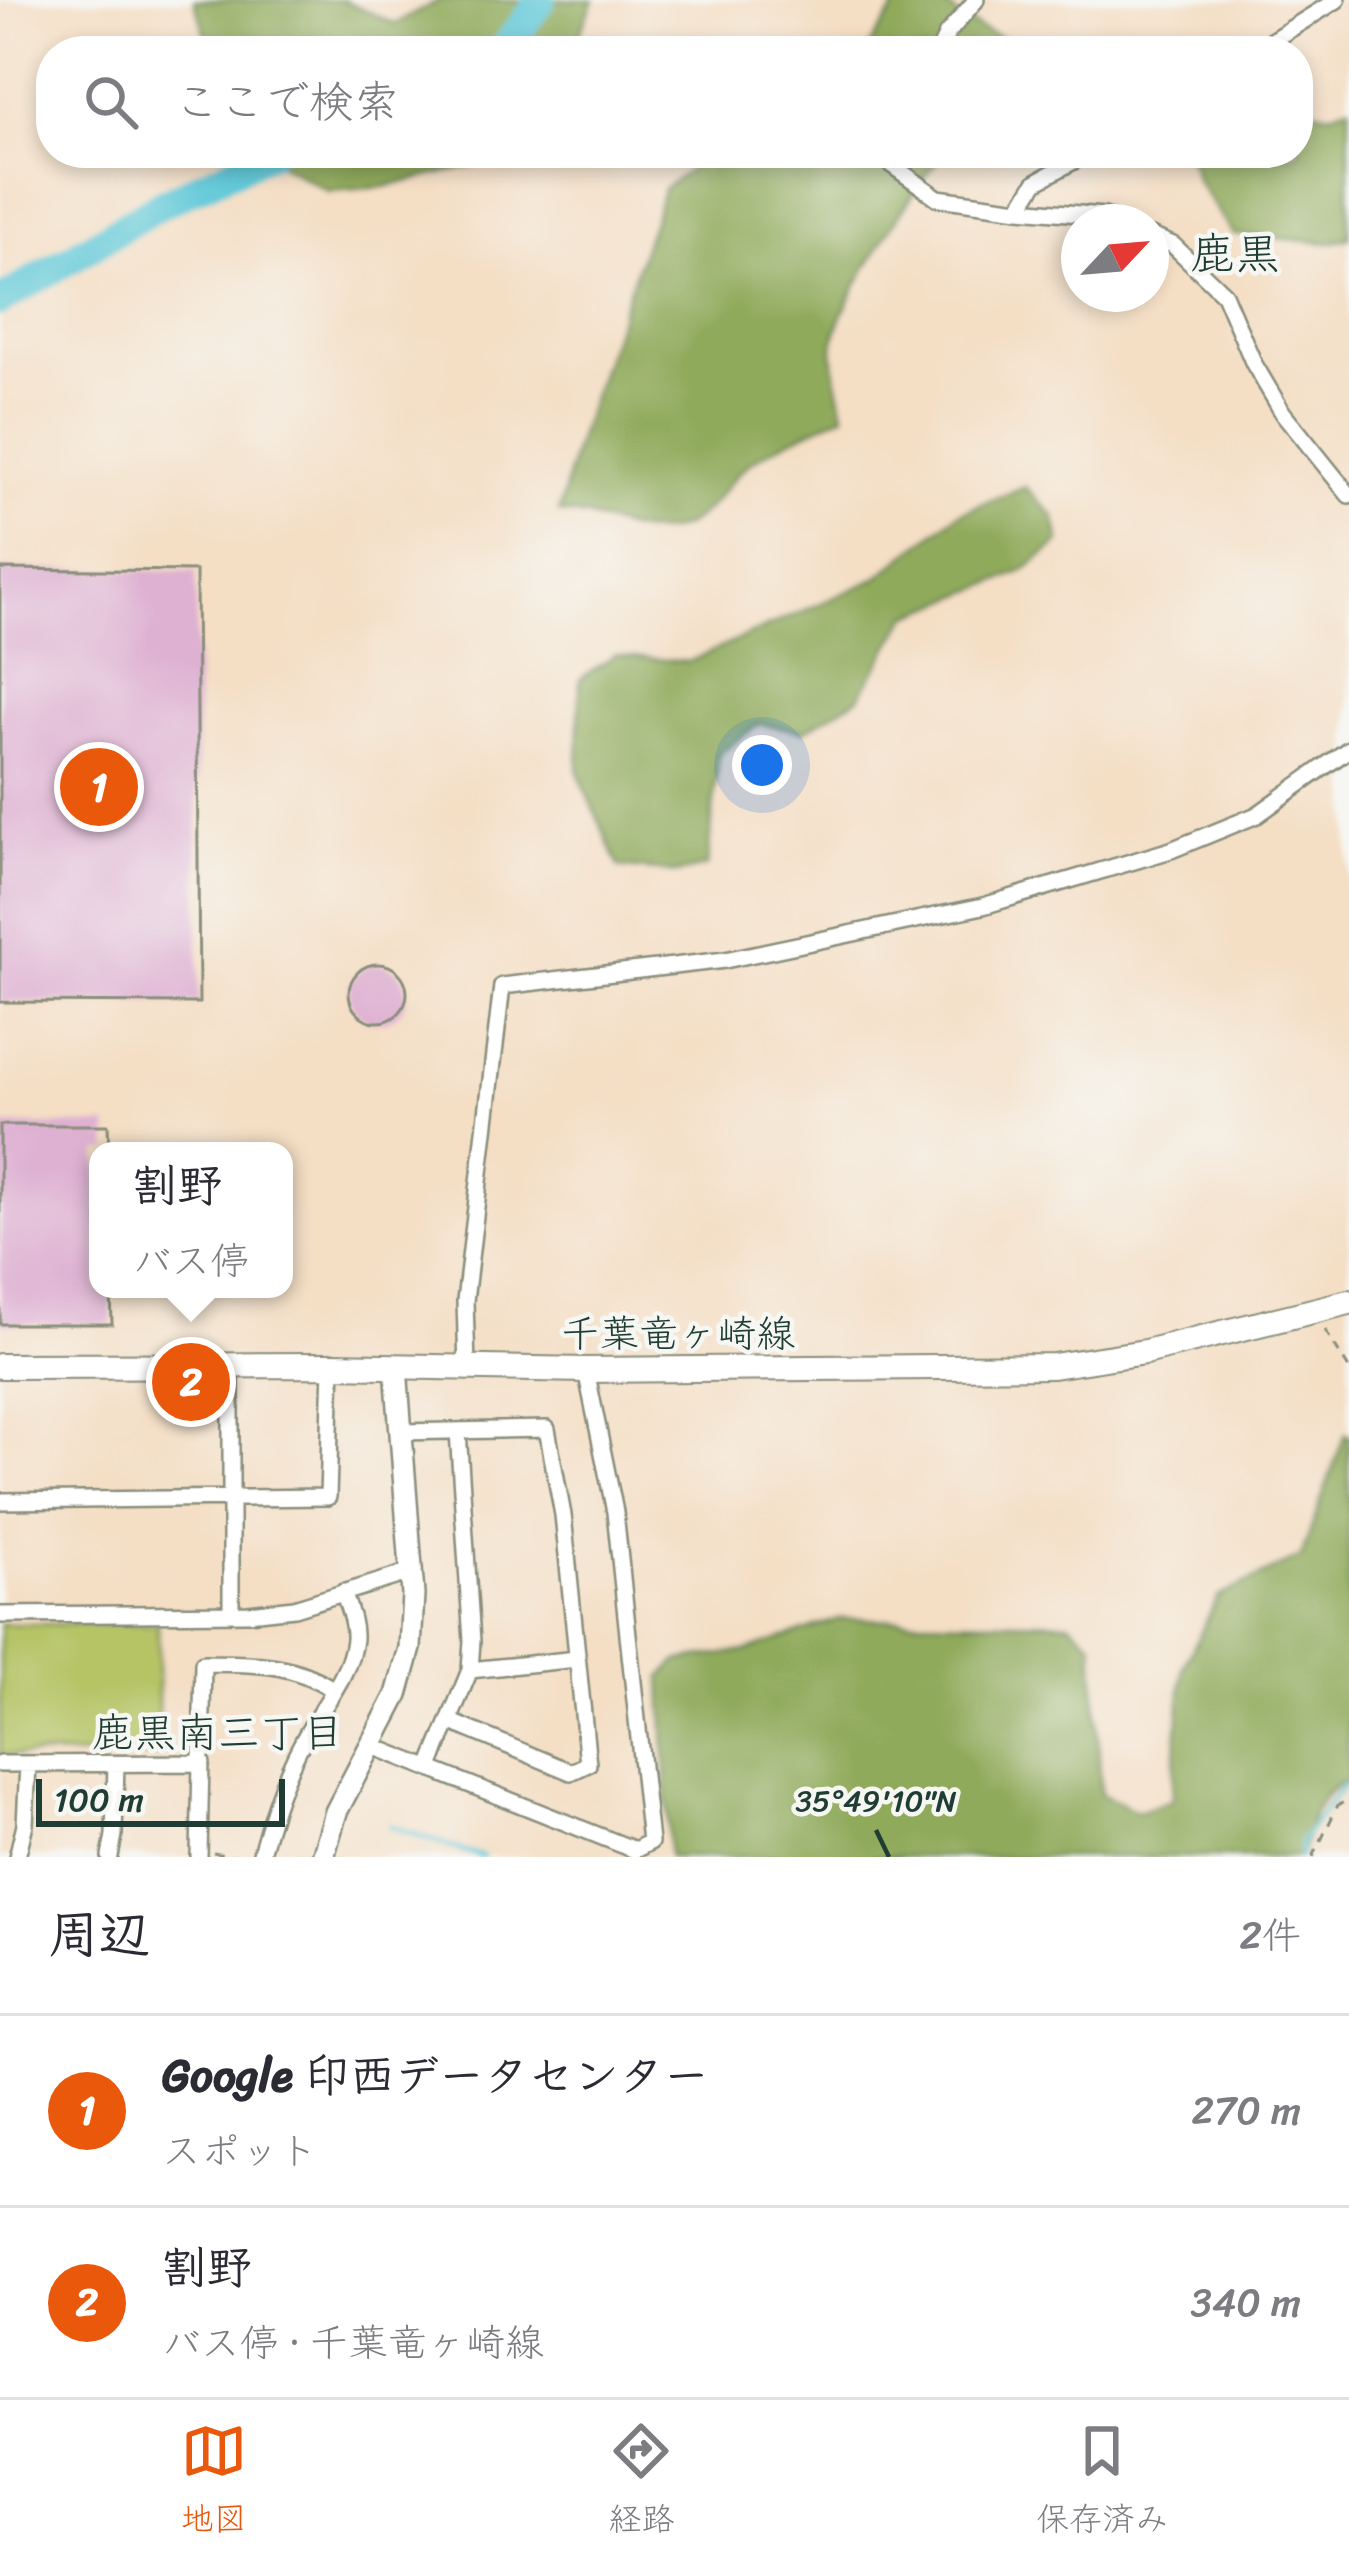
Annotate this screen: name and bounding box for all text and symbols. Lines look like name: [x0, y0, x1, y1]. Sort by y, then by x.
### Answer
search box: [36, 36, 1313, 168]
text: ここで検索: [174, 62, 399, 142]
icon: search: [78, 69, 144, 135]
north arrow: [1061, 204, 1169, 312]
district label: 鹿黒: [1190, 214, 1280, 294]
your location: [732, 735, 792, 795]
pin: 1: [60, 742, 138, 832]
popup: [89, 1142, 293, 1298]
text: 割野: [132, 1146, 223, 1226]
text: バス停: [132, 1226, 250, 1295]
street label: 千葉竜ヶ崎線: [561, 1299, 795, 1368]
pin: 2: [152, 1337, 230, 1427]
district label: 鹿黒南三丁目: [92, 1696, 344, 1770]
text: 100 m: [54, 1771, 144, 1829]
scale bar: [36, 1773, 285, 1826]
text: 35°49'10"N: [795, 1774, 957, 1828]
text: 周辺: [48, 1890, 150, 1980]
text: 2件: [1239, 1901, 1301, 1970]
text: Google 印西データセンター: [162, 2036, 709, 2116]
text: 1: [79, 2076, 95, 2145]
text: 270 m: [1191, 2076, 1301, 2145]
text: スポット: [162, 2116, 318, 2185]
text: 割野: [162, 2228, 252, 2308]
text: 2: [76, 2268, 98, 2337]
text: 340 m: [1190, 2268, 1301, 2337]
text: バス停 · 千葉竜ヶ崎線: [162, 2308, 544, 2377]
tab: 地図: [181, 2418, 247, 2548]
tab: 経路: [608, 2418, 674, 2548]
tab: 保存済み: [1036, 2418, 1168, 2548]

